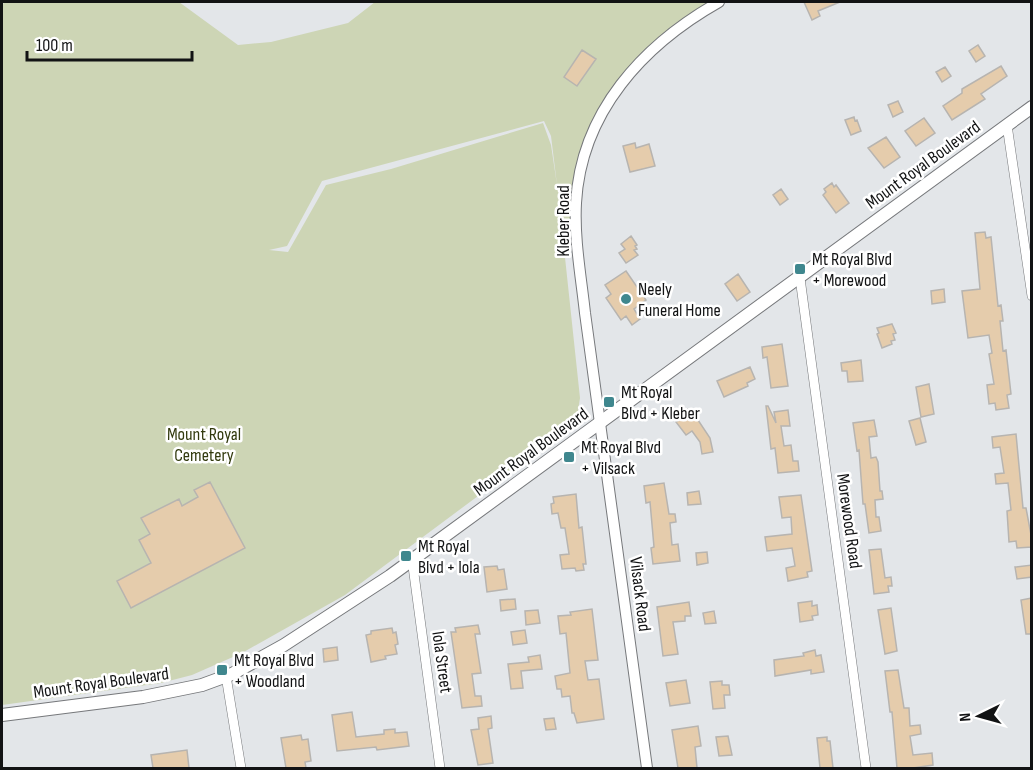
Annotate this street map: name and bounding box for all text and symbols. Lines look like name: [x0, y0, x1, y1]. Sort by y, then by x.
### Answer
scale bar: [27, 24, 192, 62]
text: 100 m: [36, 35, 73, 56]
street label: Mount Royal Boulevard: [862, 116, 984, 214]
street label: Kleber Road: [553, 185, 574, 257]
place label: Mt Royal Blvd + Morewood: [812, 249, 892, 291]
marker: Mt Royal Blvd + Morewood: [793, 262, 807, 276]
place label: Neely Funeral Home: [638, 279, 721, 321]
marker: Neely Funeral Home: [619, 292, 633, 306]
place label: Mt Royal Blvd + Kleber: [621, 382, 700, 424]
marker: Mt Royal Blvd + Kleber: [602, 395, 616, 409]
street label: Mount Royal Boulevard: [470, 403, 592, 501]
park label: Mount Royal Cemetery: [167, 424, 241, 466]
place label: Mt Royal Blvd + Vilsack: [581, 437, 661, 479]
marker: Mt Royal Blvd + Vilsack: [562, 450, 576, 464]
street label: Morewood Road: [832, 472, 866, 570]
place label: Mt Royal Blvd + Iola: [418, 536, 480, 578]
marker: Mt Royal Blvd + Iola: [399, 549, 413, 563]
street label: Vilsack Road: [625, 555, 655, 633]
street label: Iola Street: [427, 630, 457, 695]
place label: Mt Royal Blvd + Woodland: [234, 650, 314, 692]
street label: Mount Royal Boulevard: [32, 663, 170, 703]
marker: Mt Royal Blvd + Woodland: [215, 663, 229, 677]
north arrow: [949, 686, 1009, 746]
text: N: [956, 712, 975, 722]

